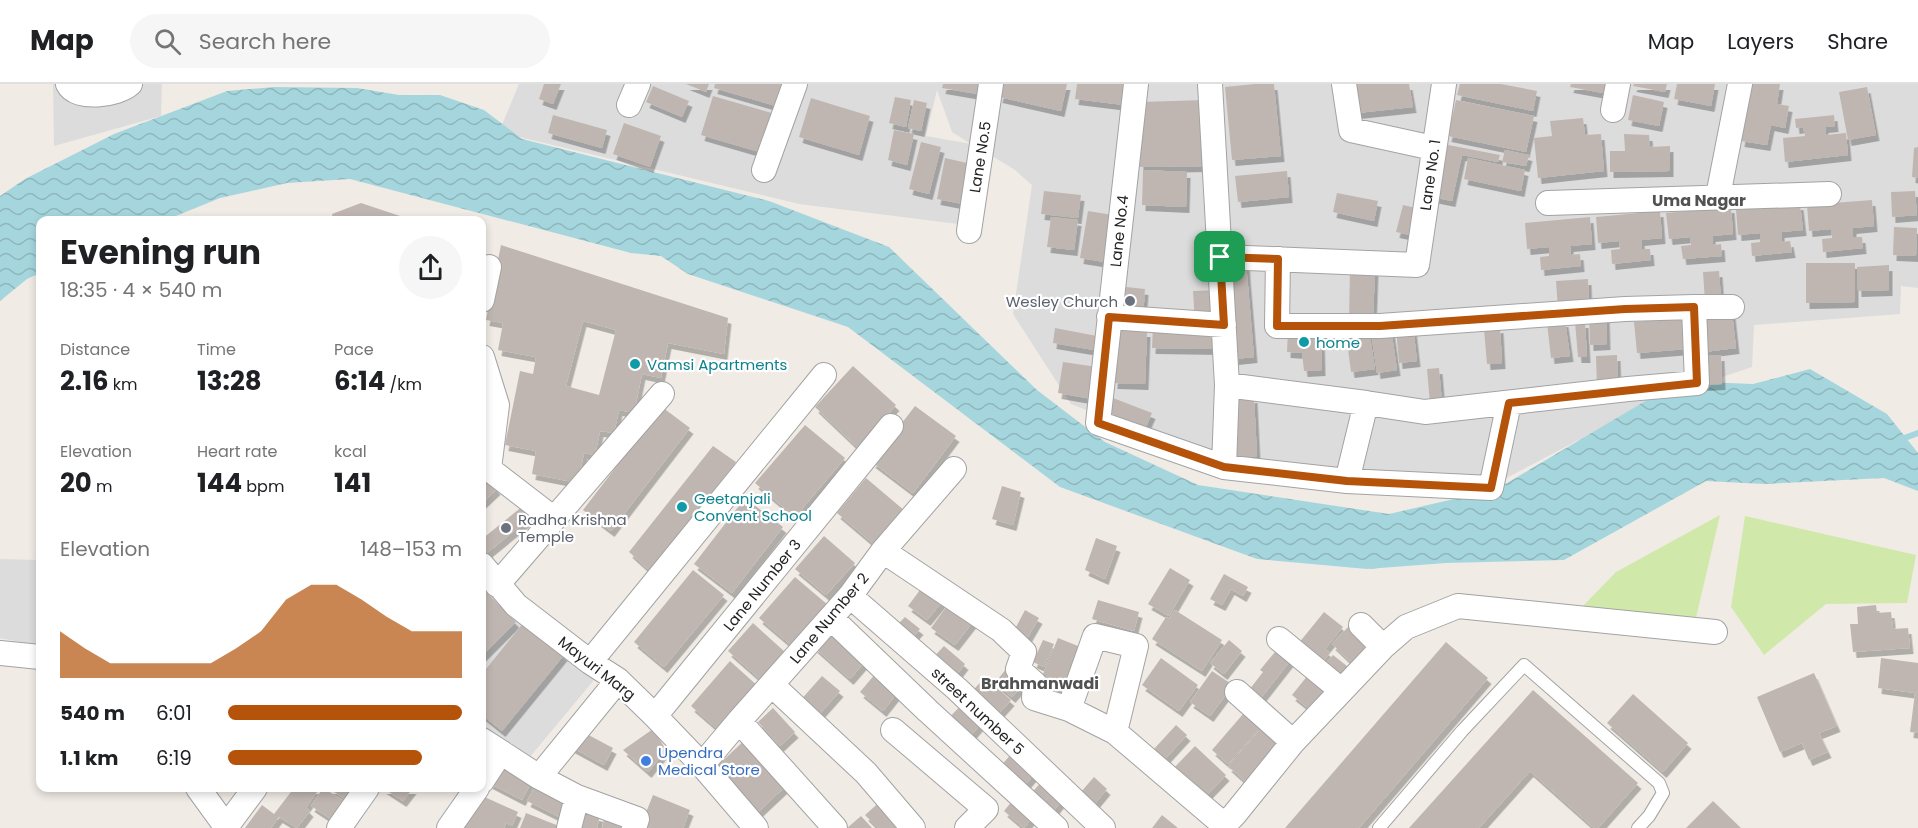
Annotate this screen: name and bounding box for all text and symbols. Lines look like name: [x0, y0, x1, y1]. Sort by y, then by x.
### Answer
search box: [130, 14, 550, 68]
text: Map: [30, 21, 94, 60]
icon: search: [151, 25, 184, 58]
text: Search here: [199, 26, 331, 57]
text: Map: [1648, 27, 1694, 56]
text: Layers: [1727, 27, 1794, 56]
text: Share: [1827, 27, 1888, 56]
street label: Lane No.5: [964, 120, 996, 194]
street label: Lane No. 1: [1415, 138, 1445, 212]
district label: Uma Nagar: [1652, 189, 1746, 212]
street label: Lane No.4: [1105, 194, 1133, 268]
text: Evening run: [60, 229, 261, 276]
pin: [1194, 231, 1245, 282]
button: share: [399, 236, 462, 299]
icon: arrive: [1203, 240, 1236, 273]
text: 18:35 · 4 × 540 m: [60, 276, 222, 304]
place label: Wesley Church: [1006, 291, 1118, 312]
marker: Wesley Church: [1123, 294, 1137, 308]
place label: home: [1316, 332, 1360, 353]
marker: home: [1297, 335, 1311, 349]
text: Distance: [60, 338, 130, 361]
text: Time: [197, 338, 236, 361]
text: Pace: [334, 338, 374, 361]
place label: Vamsi Apartments: [647, 354, 788, 375]
marker: Vamsi Apartments: [628, 357, 642, 371]
text: 2.16: [60, 363, 109, 399]
text: 13:28: [197, 363, 262, 399]
text: 6:14: [334, 363, 385, 399]
text: km: [109, 373, 138, 396]
text: /km: [385, 373, 422, 396]
text: Elevation: [60, 440, 132, 463]
text: Heart rate: [197, 440, 277, 463]
text: kcal: [334, 440, 367, 463]
text: 20: [60, 465, 92, 501]
text: 144: [197, 465, 242, 501]
text: 141: [334, 465, 371, 501]
text: m: [92, 475, 113, 498]
text: bpm: [242, 475, 284, 498]
place label: Geetanjali Convent School: [694, 488, 812, 526]
marker: Geetanjali Convent School: [675, 500, 689, 514]
place label: Radha Krishna Temple: [518, 509, 627, 547]
marker: Radha Krishna Temple: [499, 521, 513, 535]
street label: Lane Number 3: [718, 534, 806, 636]
text: Elevation: [60, 535, 150, 563]
text: 148–153 m: [360, 535, 462, 563]
street label: Lane Number 2: [785, 568, 873, 668]
street label: Mayuri Marg: [554, 631, 640, 705]
street label: street number 5: [927, 662, 1029, 760]
district label: Brahmanwadi: [981, 672, 1099, 695]
text: 540 m: [60, 699, 125, 727]
text: 6:01: [156, 699, 192, 727]
place label: Upendra Medical Store: [658, 742, 760, 780]
text: 1.1 km: [60, 744, 118, 772]
text: 6:19: [156, 744, 192, 772]
marker: Upendra Medical Store: [639, 754, 653, 768]

